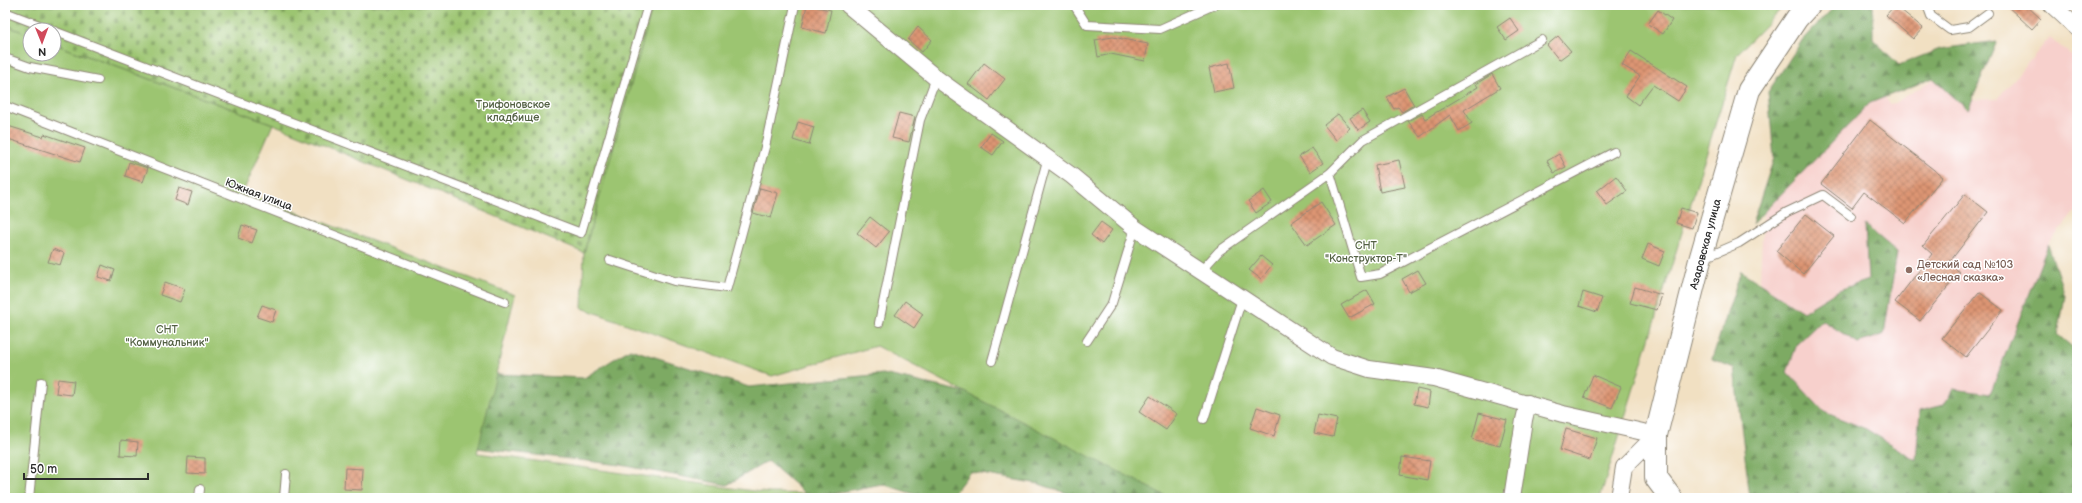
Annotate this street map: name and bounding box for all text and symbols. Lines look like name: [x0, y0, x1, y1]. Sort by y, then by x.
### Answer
north arrow: [22, 22, 62, 62]
text: N: [38, 45, 46, 58]
park label: Трифоновское кладбище: [476, 98, 550, 124]
street label: Южная улица: [223, 176, 295, 213]
street label: Азаровская улица: [1687, 197, 1724, 292]
park label: СНТ "Конструктор-Т": [1325, 239, 1407, 265]
place label: Детский сад №103 «Лесная сказка»: [1917, 258, 2014, 284]
marker: Детский сад №103 «Лесная сказка»: [1904, 265, 1914, 275]
park label: СНТ "Коммунальник": [125, 323, 209, 349]
scale bar: [24, 455, 148, 481]
text: 50 m: [30, 462, 57, 477]

